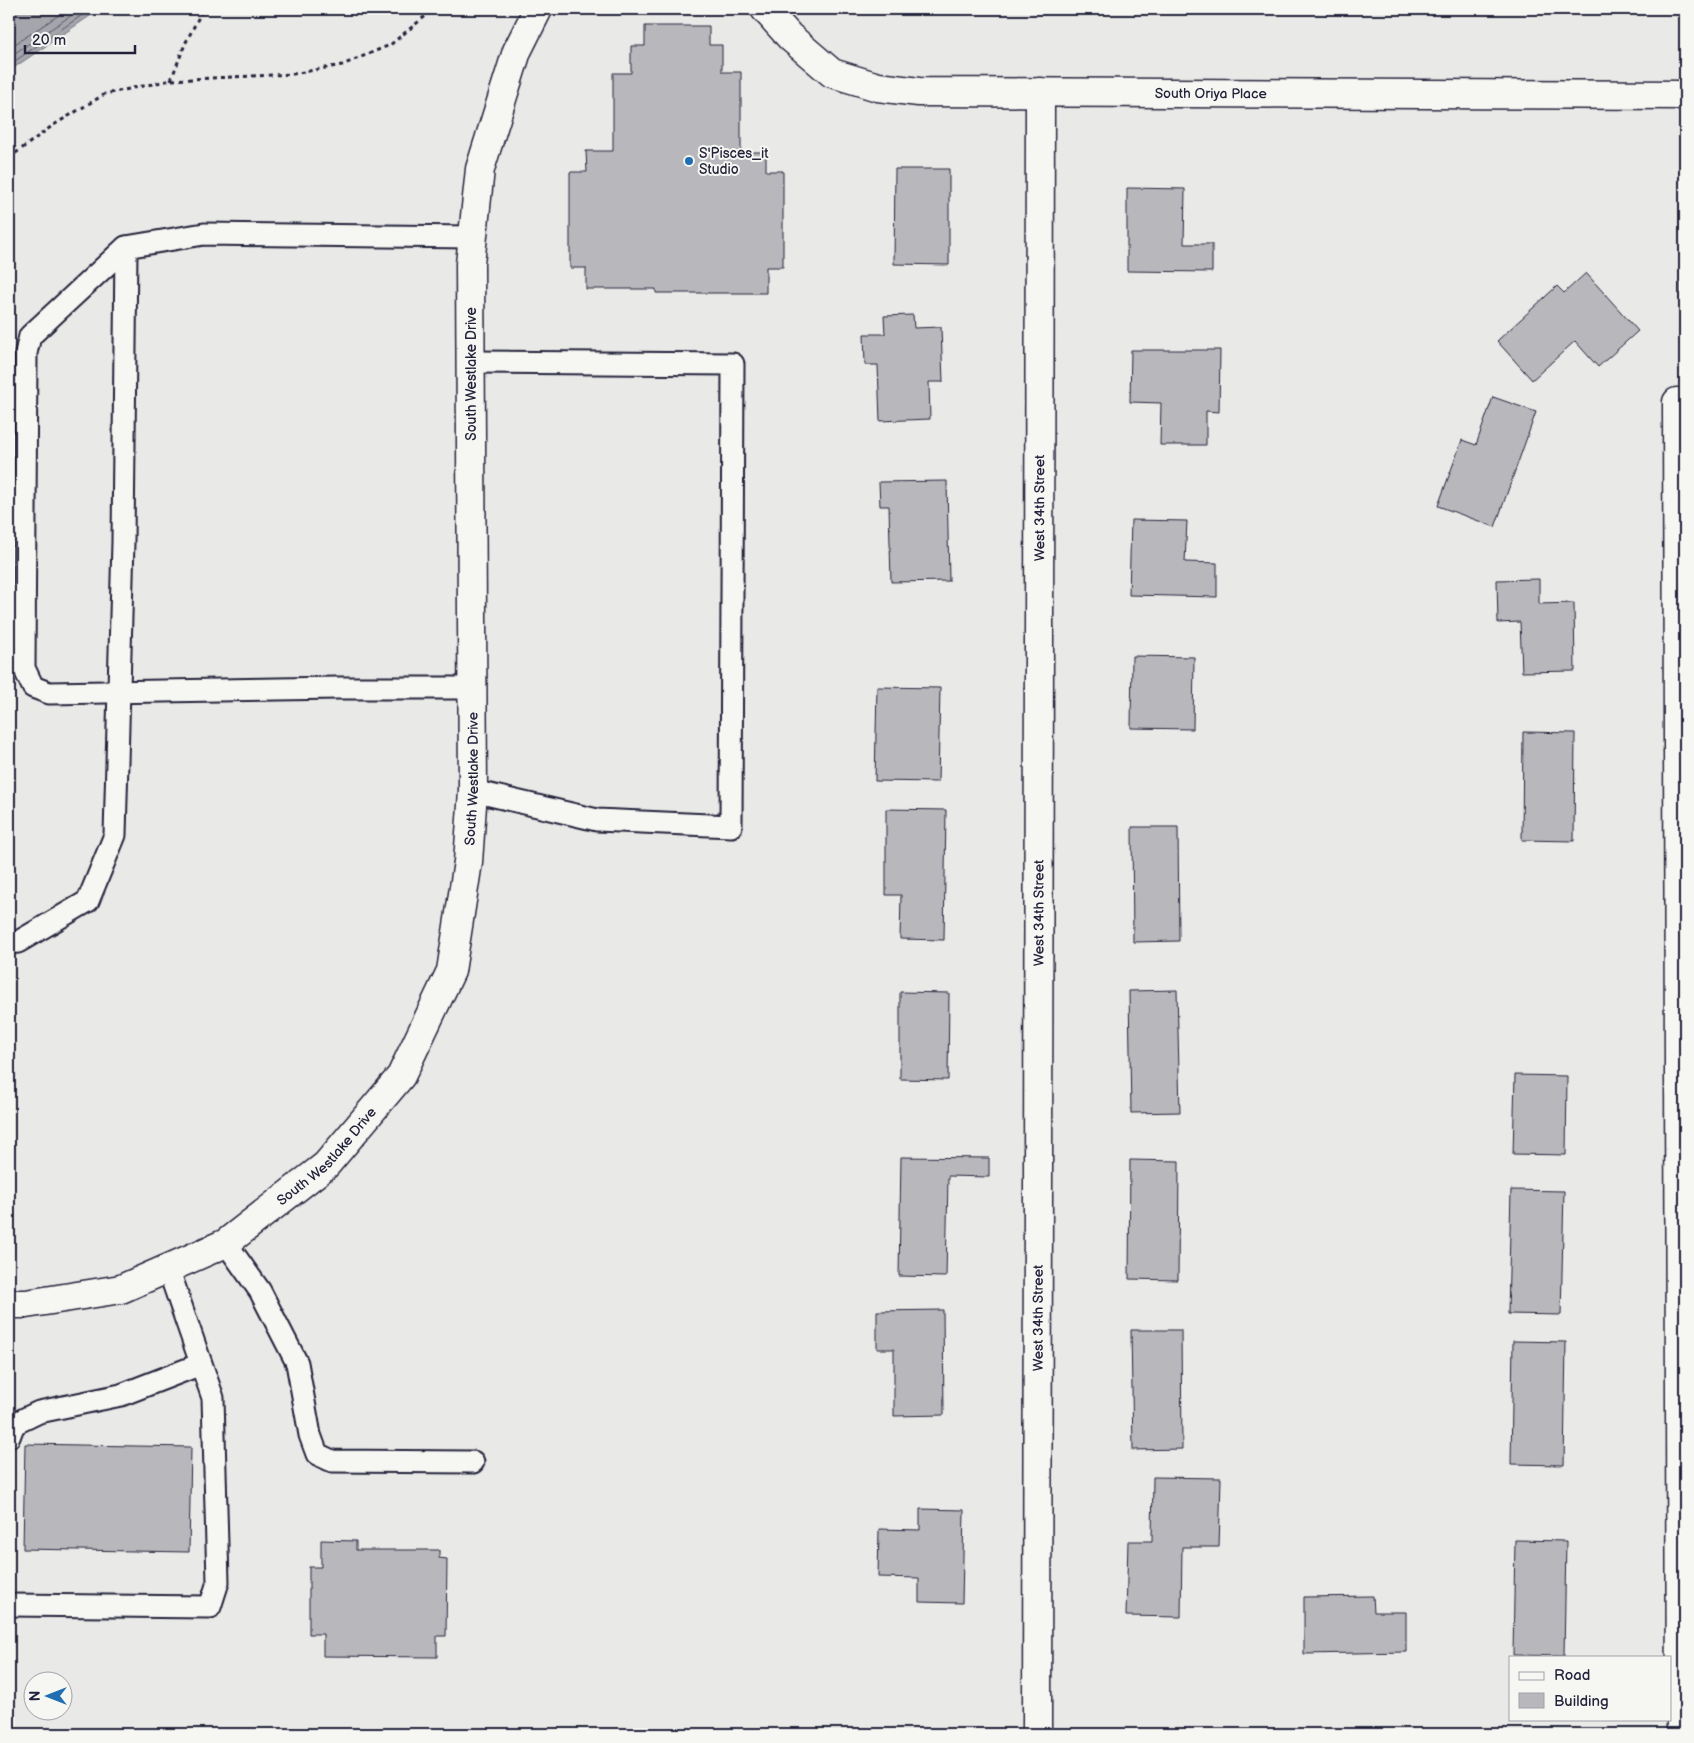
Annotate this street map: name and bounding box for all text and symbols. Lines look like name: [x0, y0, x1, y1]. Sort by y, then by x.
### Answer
scale bar: [25, 22, 135, 54]
text: 20 m: [32, 31, 66, 50]
street label: South Oriya Place: [1155, 84, 1267, 102]
place label: S'Pisces_it Studio: [699, 145, 769, 178]
marker: S'Pisces_it Studio: [683, 155, 695, 167]
street label: South Westlake Drive: [463, 307, 480, 441]
street label: West 34th Street: [1031, 454, 1048, 561]
street label: South Westlake Drive: [461, 712, 482, 846]
street label: West 34th Street: [1030, 859, 1047, 966]
street label: South Westlake Drive: [273, 1104, 380, 1209]
street label: West 34th Street: [1029, 1264, 1046, 1371]
legend: [1509, 1656, 1672, 1720]
text: Road: [1554, 1666, 1590, 1685]
north arrow: [22, 1670, 72, 1720]
text: N: [27, 1691, 44, 1701]
text: Building: [1554, 1692, 1609, 1711]

